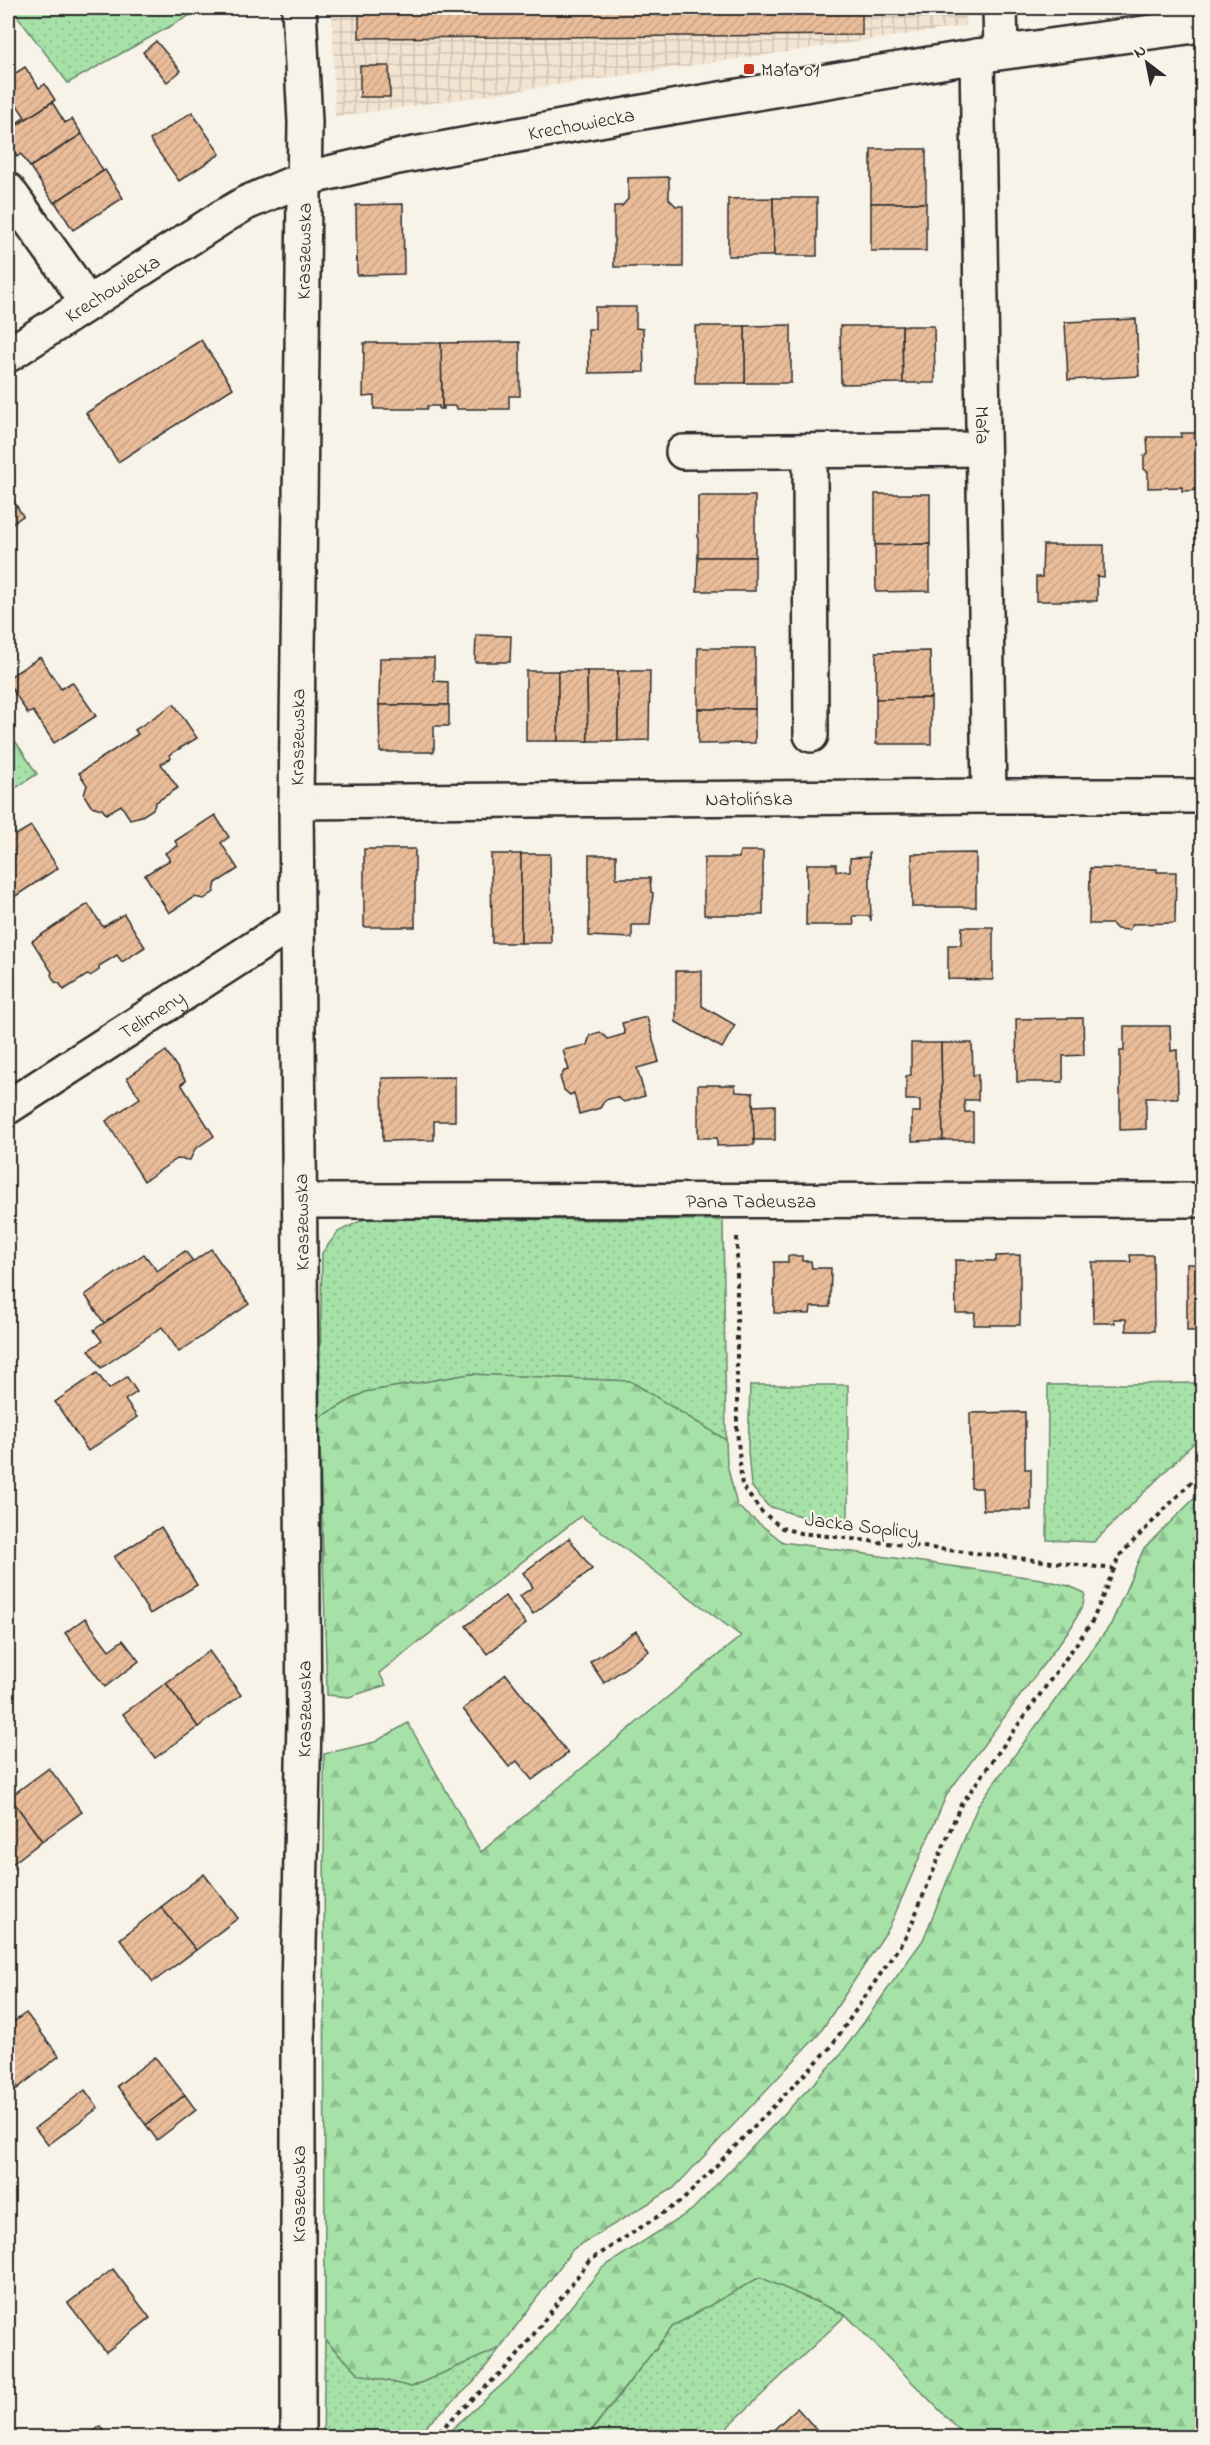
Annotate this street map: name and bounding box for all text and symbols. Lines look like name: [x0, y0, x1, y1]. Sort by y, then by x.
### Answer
north arrow: [1117, 33, 1177, 93]
text: N: [1129, 39, 1151, 65]
place label: Mała 01: [761, 57, 819, 86]
marker: Mała 01: [742, 62, 756, 76]
street label: Krechowiecka: [526, 102, 637, 150]
street label: Kraszewska: [291, 202, 321, 300]
street label: Krechowiecka: [60, 249, 167, 331]
street label: Mała: [966, 406, 995, 444]
street label: Kraszewska: [284, 688, 315, 786]
street label: Natolińska: [705, 786, 793, 815]
street label: Telimeny: [115, 984, 191, 1048]
street label: Kraszewska: [288, 1173, 319, 1271]
street label: Pana Tadeusza: [686, 1188, 816, 1218]
street label: Jacka Soplicy: [803, 1506, 920, 1549]
street label: Kraszewska: [291, 1660, 321, 1758]
street label: Kraszewska: [286, 2145, 315, 2243]

